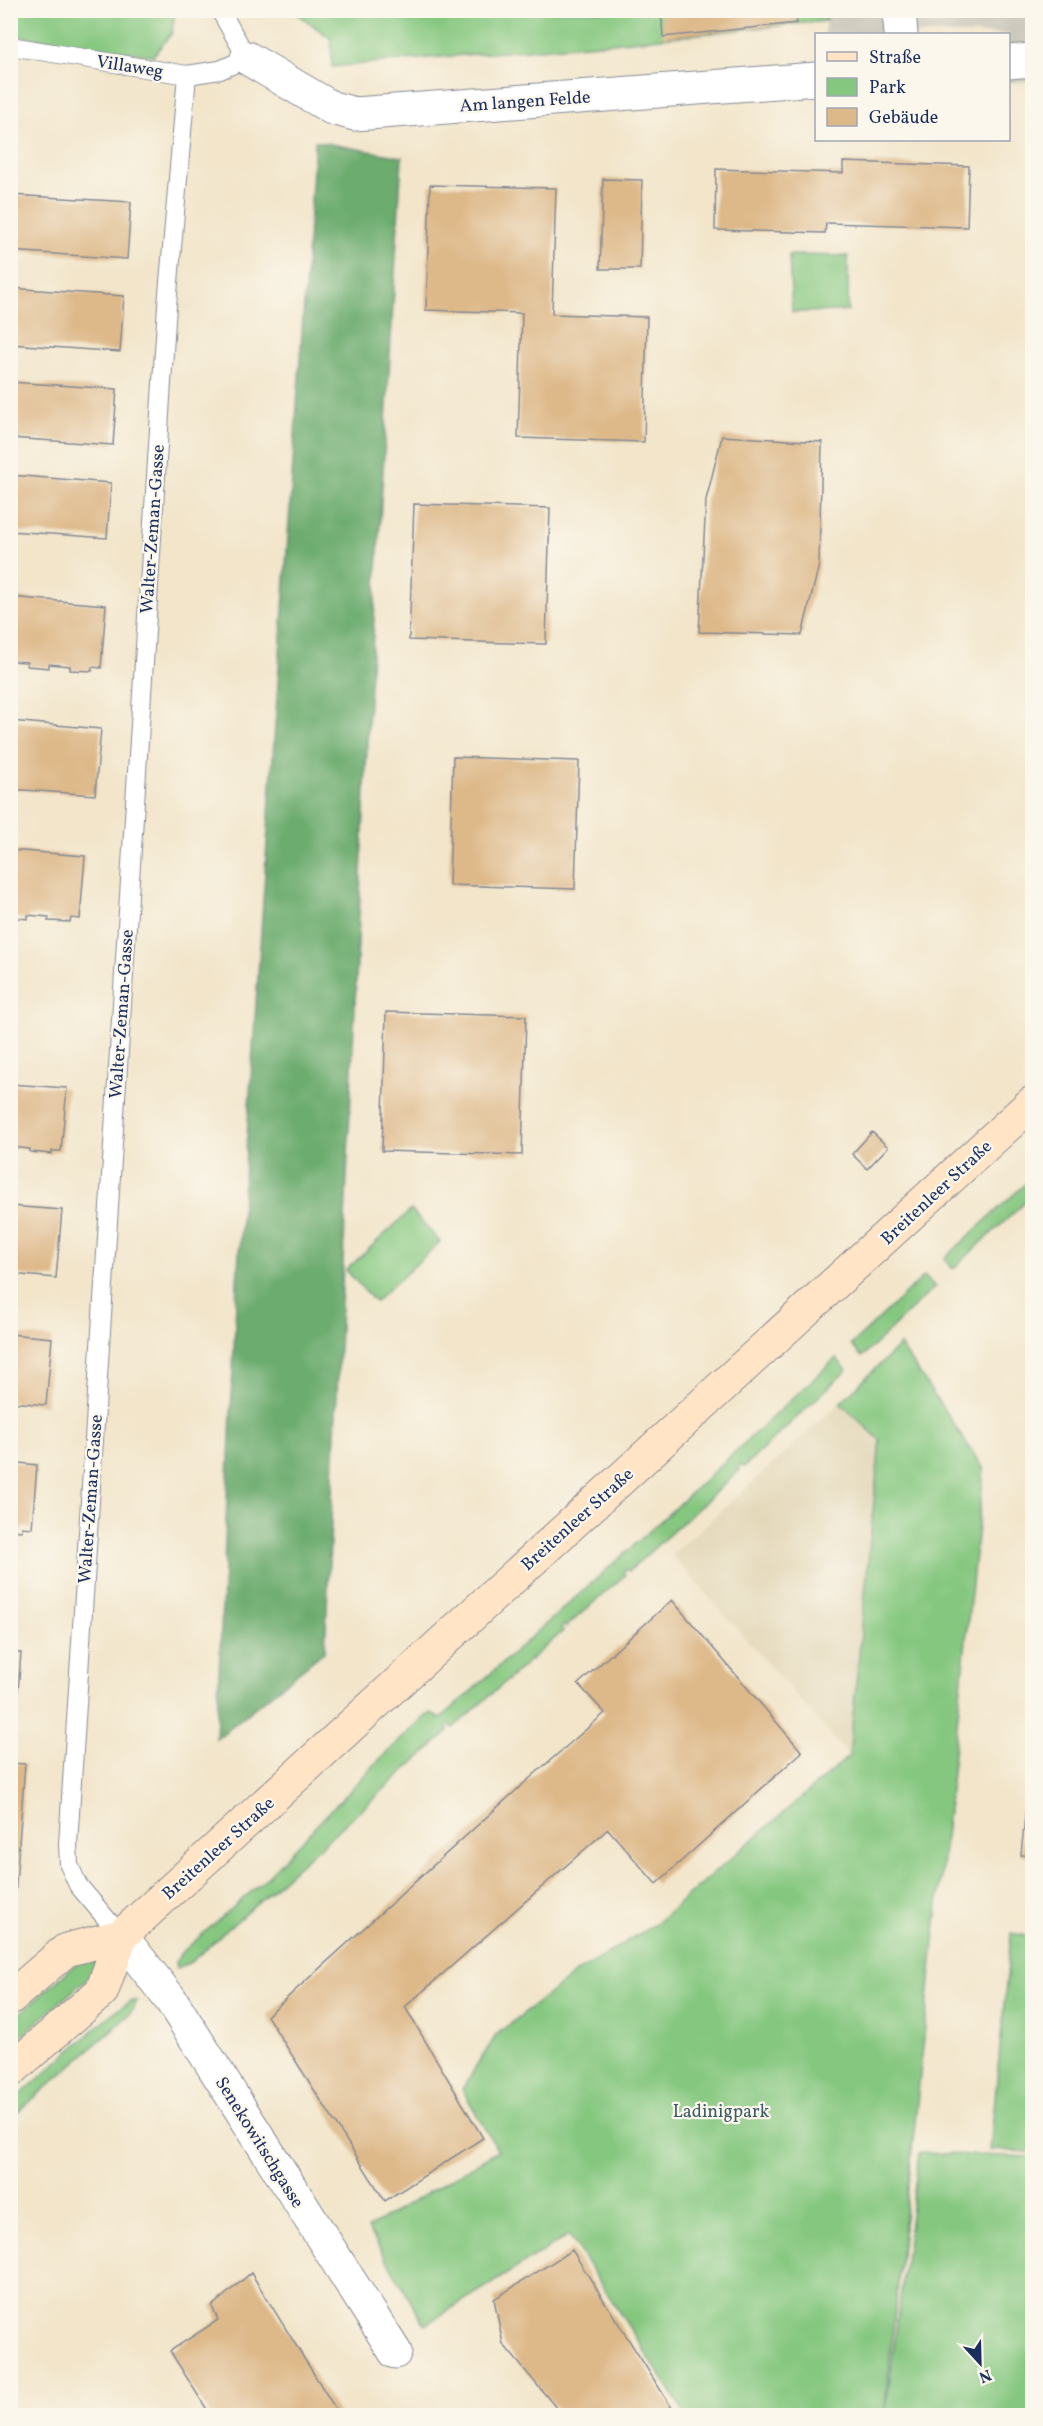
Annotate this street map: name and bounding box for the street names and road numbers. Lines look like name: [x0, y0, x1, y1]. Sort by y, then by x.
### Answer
street label: Villaweg: [94, 50, 165, 85]
street label: Am langen Felde: [459, 85, 591, 120]
street label: Walter-Zeman-Gasse: [135, 444, 172, 615]
street label: Walter-Zeman-Gasse: [104, 929, 141, 1100]
street label: Breitenleer Straße: [876, 1135, 998, 1251]
street label: Walter-Zeman-Gasse: [73, 1414, 110, 1585]
street label: Breitenleer Straße: [516, 1463, 640, 1578]
street label: Breitenleer Straße: [157, 1792, 281, 1907]
street label: Senekowitschgasse: [208, 2072, 309, 2213]

